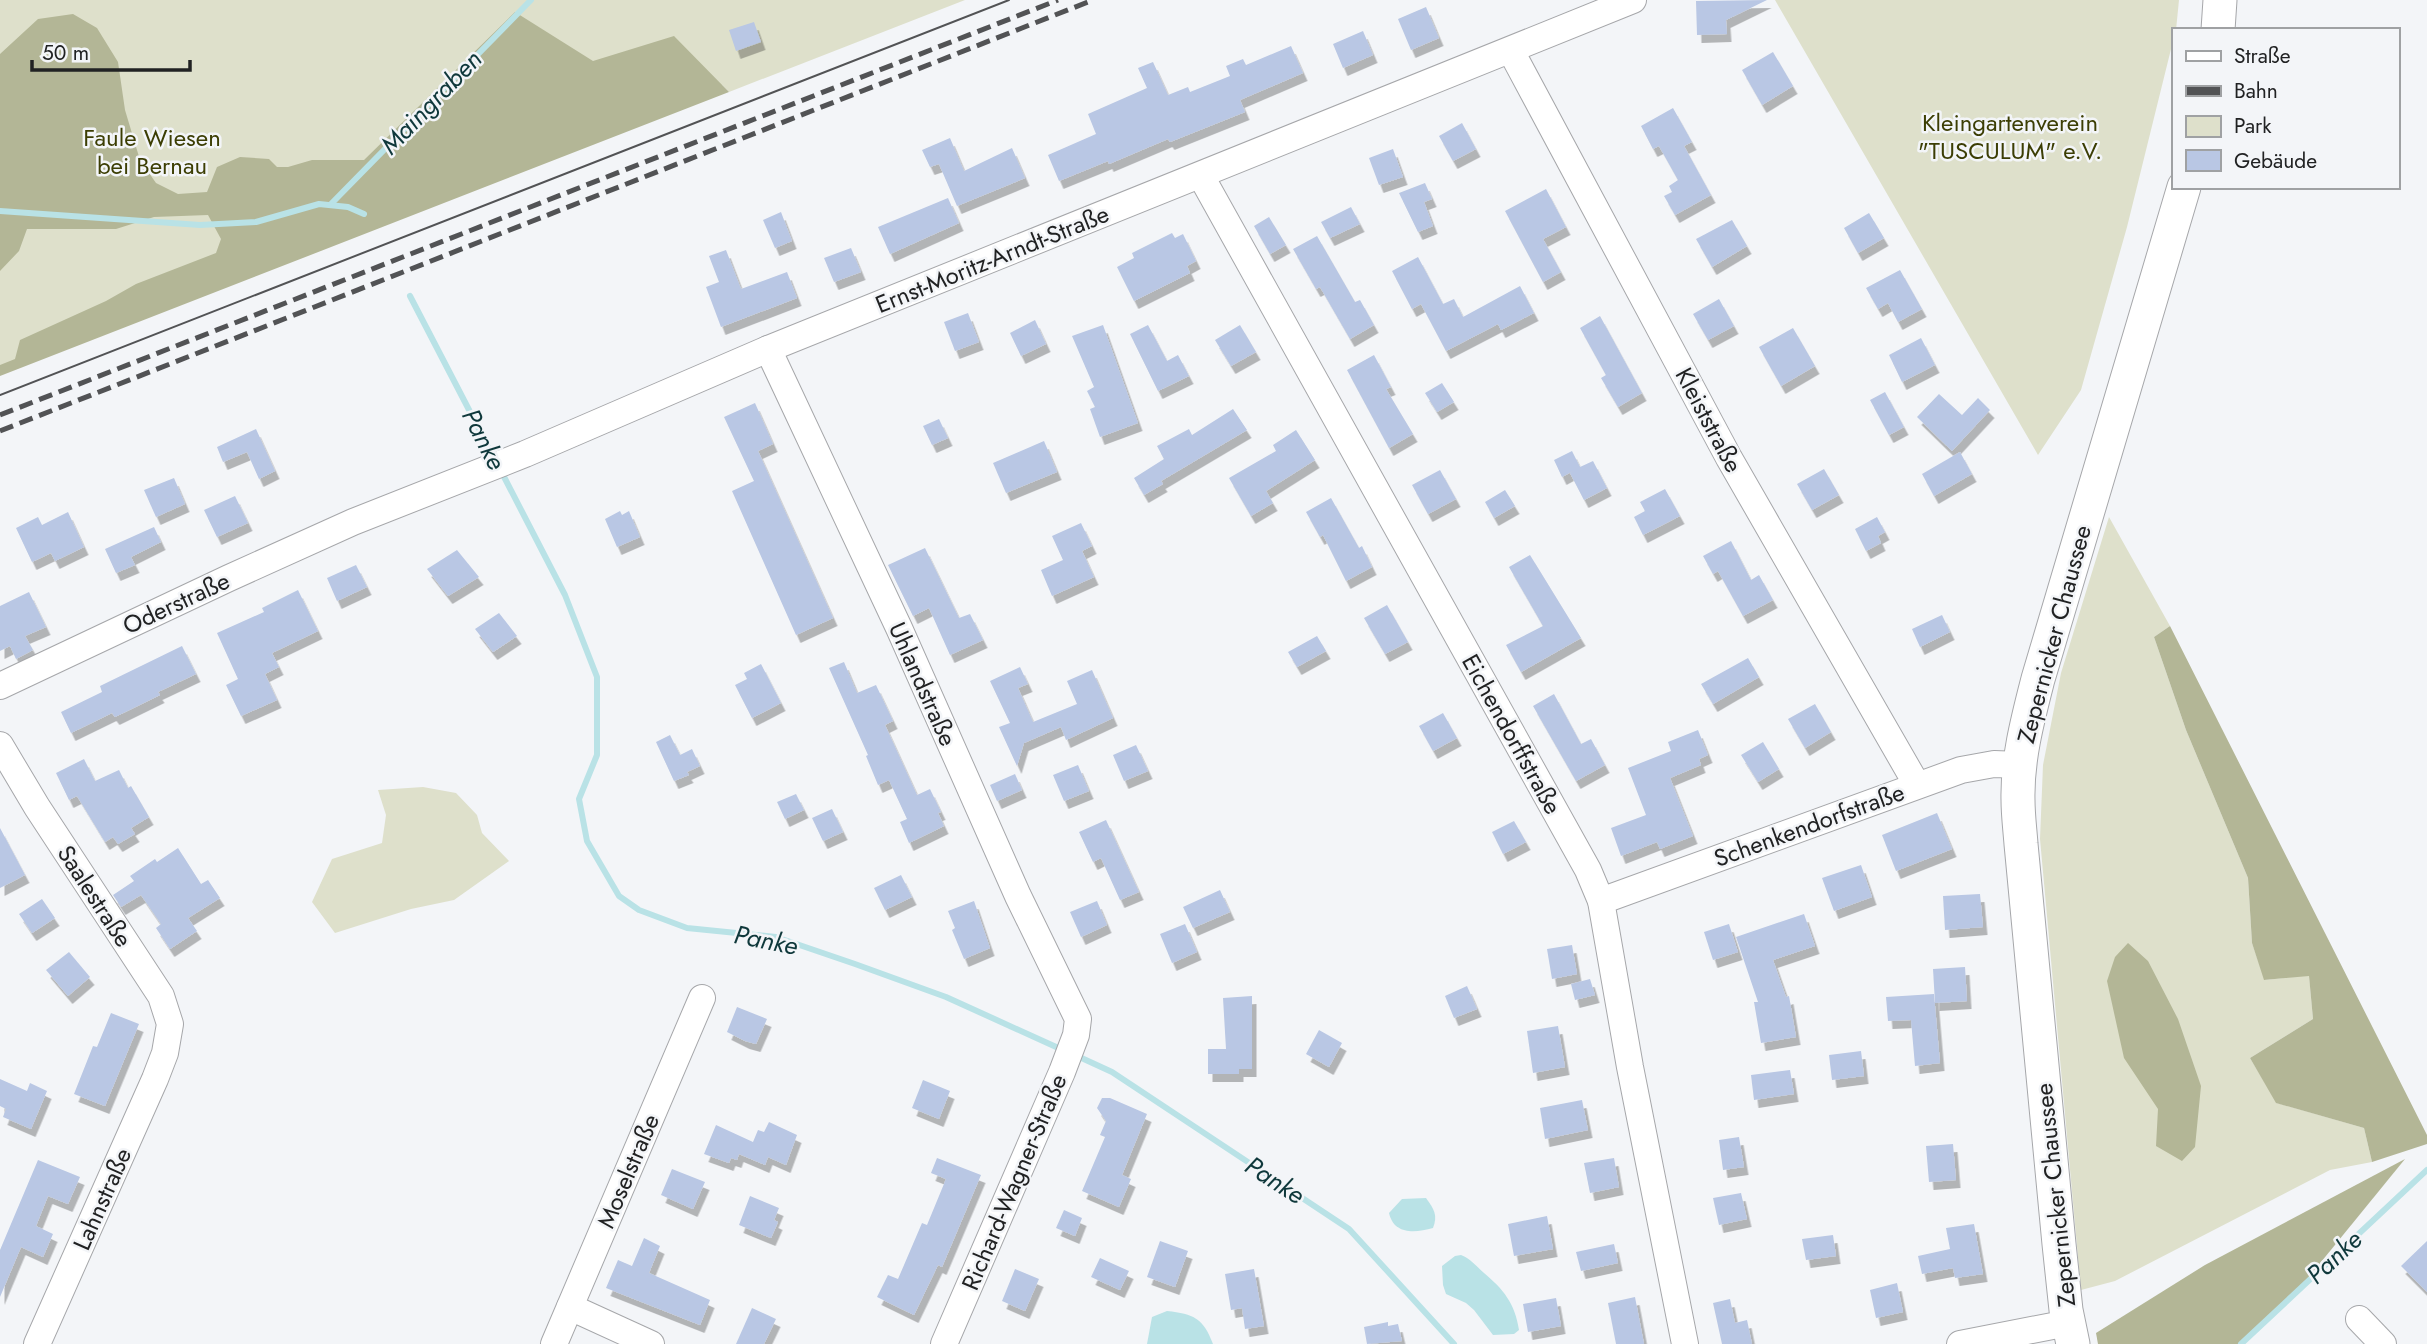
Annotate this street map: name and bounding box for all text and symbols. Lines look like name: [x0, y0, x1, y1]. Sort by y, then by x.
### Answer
scale bar: [32, 28, 189, 72]
legend: [2172, 28, 2399, 189]
text: 50 m: [42, 38, 89, 68]
water label: Maingraben: [371, 41, 491, 163]
text: Straße: [2234, 41, 2291, 71]
text: Bahn: [2234, 76, 2278, 106]
park label: Kleingartenverein "TUSCULUM" e.V.: [1918, 105, 2102, 168]
text: Park: [2234, 111, 2272, 141]
park label: Faule Wiesen bei Bernau: [83, 120, 221, 183]
text: Gebäude: [2234, 146, 2317, 176]
street label: Ernst-Moritz-Arndt-Straße: [870, 196, 1114, 322]
street label: Kleiststraße: [1667, 361, 1751, 479]
water label: Panke: [452, 402, 516, 476]
street label: Zepernicker Chaussee: [2008, 521, 2100, 747]
street label: Oderstraße: [117, 563, 235, 643]
street label: Uhlandstraße: [880, 617, 966, 751]
street label: Eichendorffstraße: [1453, 648, 1571, 820]
street label: Schenkendorfstraße: [1709, 774, 1909, 876]
street label: Saalestraße: [49, 838, 141, 954]
water label: Panke: [731, 915, 801, 965]
street label: Richard-Wagner-Straße: [953, 1069, 1075, 1295]
street label: Zepernicker Chaussee: [2026, 1082, 2084, 1308]
street label: Moselstraße: [588, 1108, 668, 1234]
street label: Lahnstraße: [64, 1142, 140, 1256]
water label: Panke: [1238, 1147, 1312, 1213]
water label: Panke: [2297, 1221, 2371, 1293]

